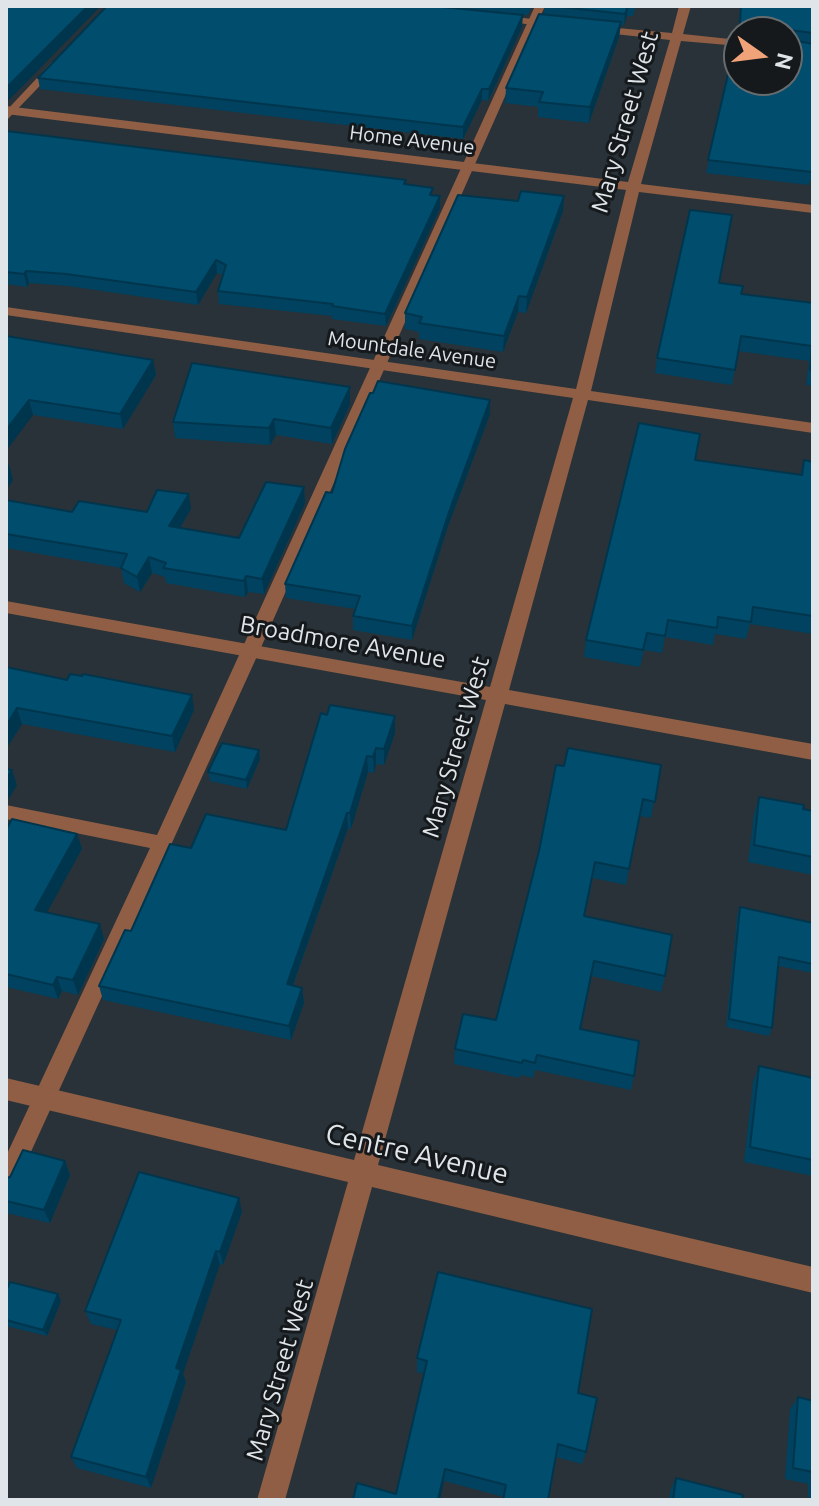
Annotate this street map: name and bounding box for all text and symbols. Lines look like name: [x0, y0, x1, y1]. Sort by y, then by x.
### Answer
north arrow: [723, 16, 803, 96]
street label: Mary Street West: [585, 28, 665, 216]
text: N: [771, 50, 799, 72]
street label: Home Avenue: [348, 120, 476, 160]
street label: Mountdale Avenue: [326, 326, 498, 374]
street label: Broadmore Avenue: [238, 610, 448, 674]
street label: Mary Street West: [416, 653, 496, 841]
street label: Centre Avenue: [322, 1117, 512, 1191]
street label: Mary Street West: [240, 1276, 320, 1464]

